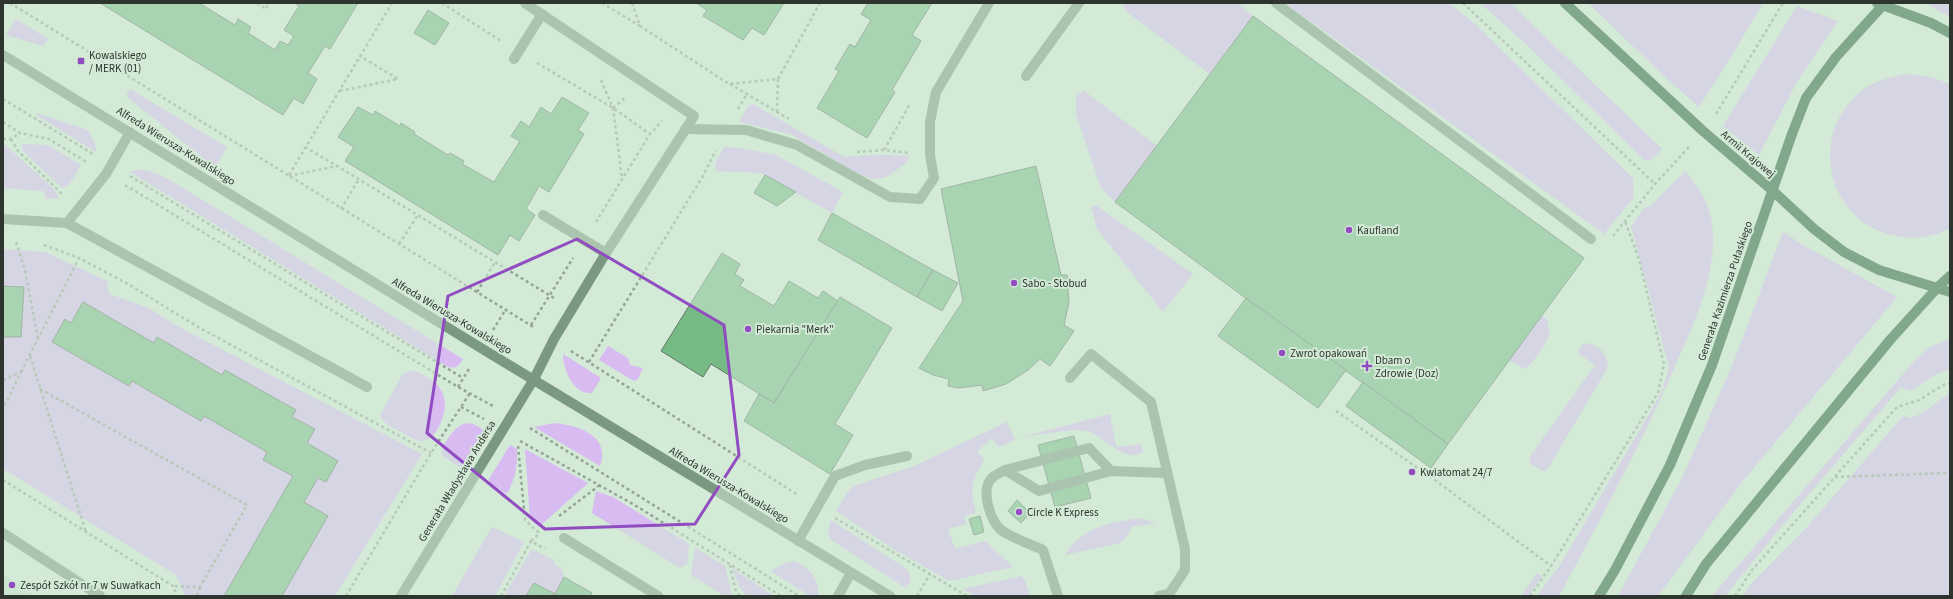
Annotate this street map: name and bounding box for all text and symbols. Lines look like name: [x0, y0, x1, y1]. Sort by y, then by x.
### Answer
place label: Kowalskiego / MERK (01): [89, 48, 147, 76]
marker: Kowalskiego / MERK (01): [76, 56, 86, 66]
street label: Alfreda Wierusza-Kowalskiego: [114, 103, 238, 189]
street label: Armii Krajowej: [1718, 127, 1778, 181]
street label: Generała Kazimierza Pułaskiego: [1694, 219, 1756, 363]
place label: Kaufland: [1357, 223, 1399, 238]
marker: Kaufland: [1344, 225, 1354, 235]
street label: Alfreda Wierusza-Kowalskiego: [389, 274, 515, 358]
place label: Sabo - Stobud: [1022, 276, 1087, 291]
marker: Sabo - Stobud: [1009, 278, 1019, 288]
place label: Piekarnia "Merk": [756, 322, 834, 337]
marker: Piekarnia "Merk": [743, 324, 753, 334]
place label: Zwrot opakowań: [1290, 346, 1367, 361]
marker: Zwrot opakowań: [1277, 348, 1287, 358]
place label: Dbam o Zdrowie (Doz): [1375, 353, 1439, 381]
marker: Dbam o Zdrowie (Doz): [1362, 361, 1372, 371]
street label: Generała Władysława Andersa: [415, 418, 499, 544]
street label: Alfreda Wierusza-Kowalskiego: [666, 443, 792, 527]
place label: Kwiatomat 24/7: [1420, 465, 1492, 480]
marker: Kwiatomat 24/7: [1407, 467, 1417, 477]
place label: Circle K Express: [1027, 505, 1099, 520]
marker: Circle K Express: [1014, 507, 1024, 517]
place label: Zespół Szkół nr 7 w Suwałkach: [20, 578, 161, 593]
marker: Zespół Szkół nr 7 w Suwałkach: [7, 580, 17, 590]

